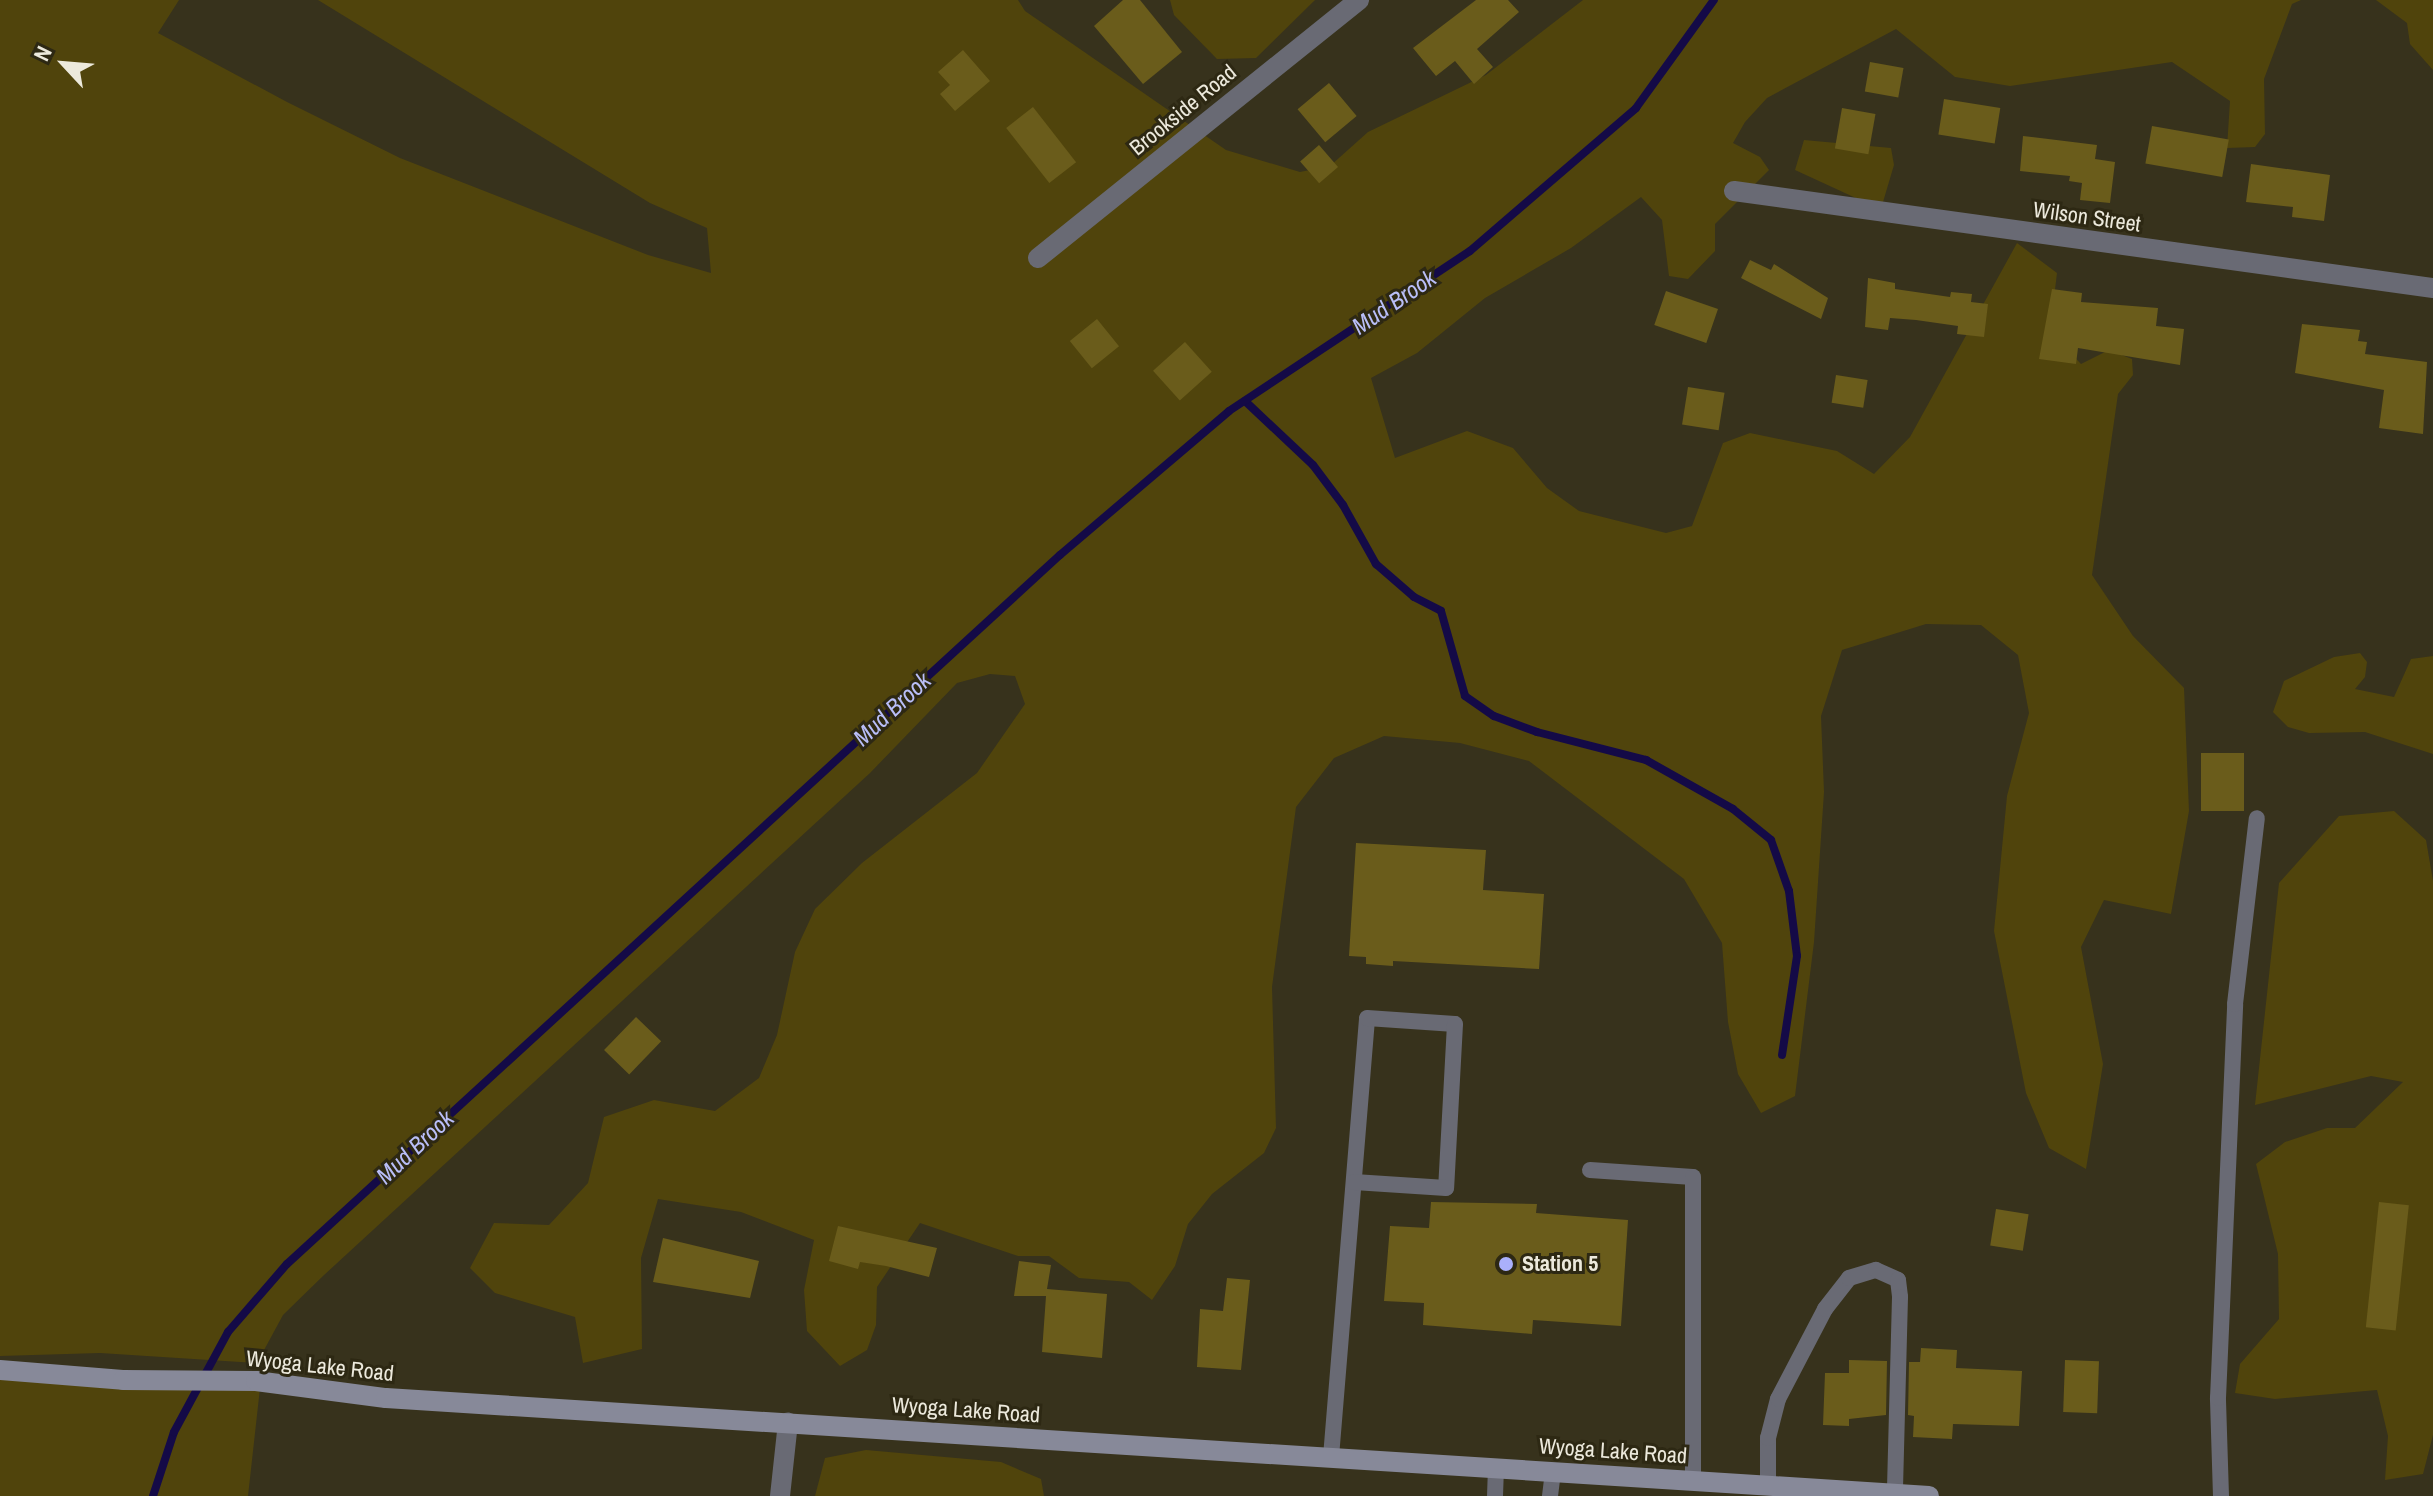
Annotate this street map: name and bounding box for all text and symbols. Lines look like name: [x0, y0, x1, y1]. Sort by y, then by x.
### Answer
north arrow: [24, 24, 104, 104]
text: N: [26, 41, 59, 66]
street label: Brookside Road: [1124, 59, 1242, 161]
street label: Wilson Street: [2032, 196, 2142, 238]
water label: Mud Brook: [1347, 263, 1441, 341]
water label: Mud Brook: [847, 666, 937, 752]
water label: Mud Brook: [370, 1104, 460, 1190]
place label: Station 5: [1522, 1251, 1598, 1277]
marker: Station 5: [1497, 1255, 1515, 1273]
street label: Wyoga Lake Road: [245, 1345, 395, 1387]
street label: Wyoga Lake Road: [891, 1392, 1041, 1428]
street label: Wyoga Lake Road: [1538, 1433, 1688, 1469]

